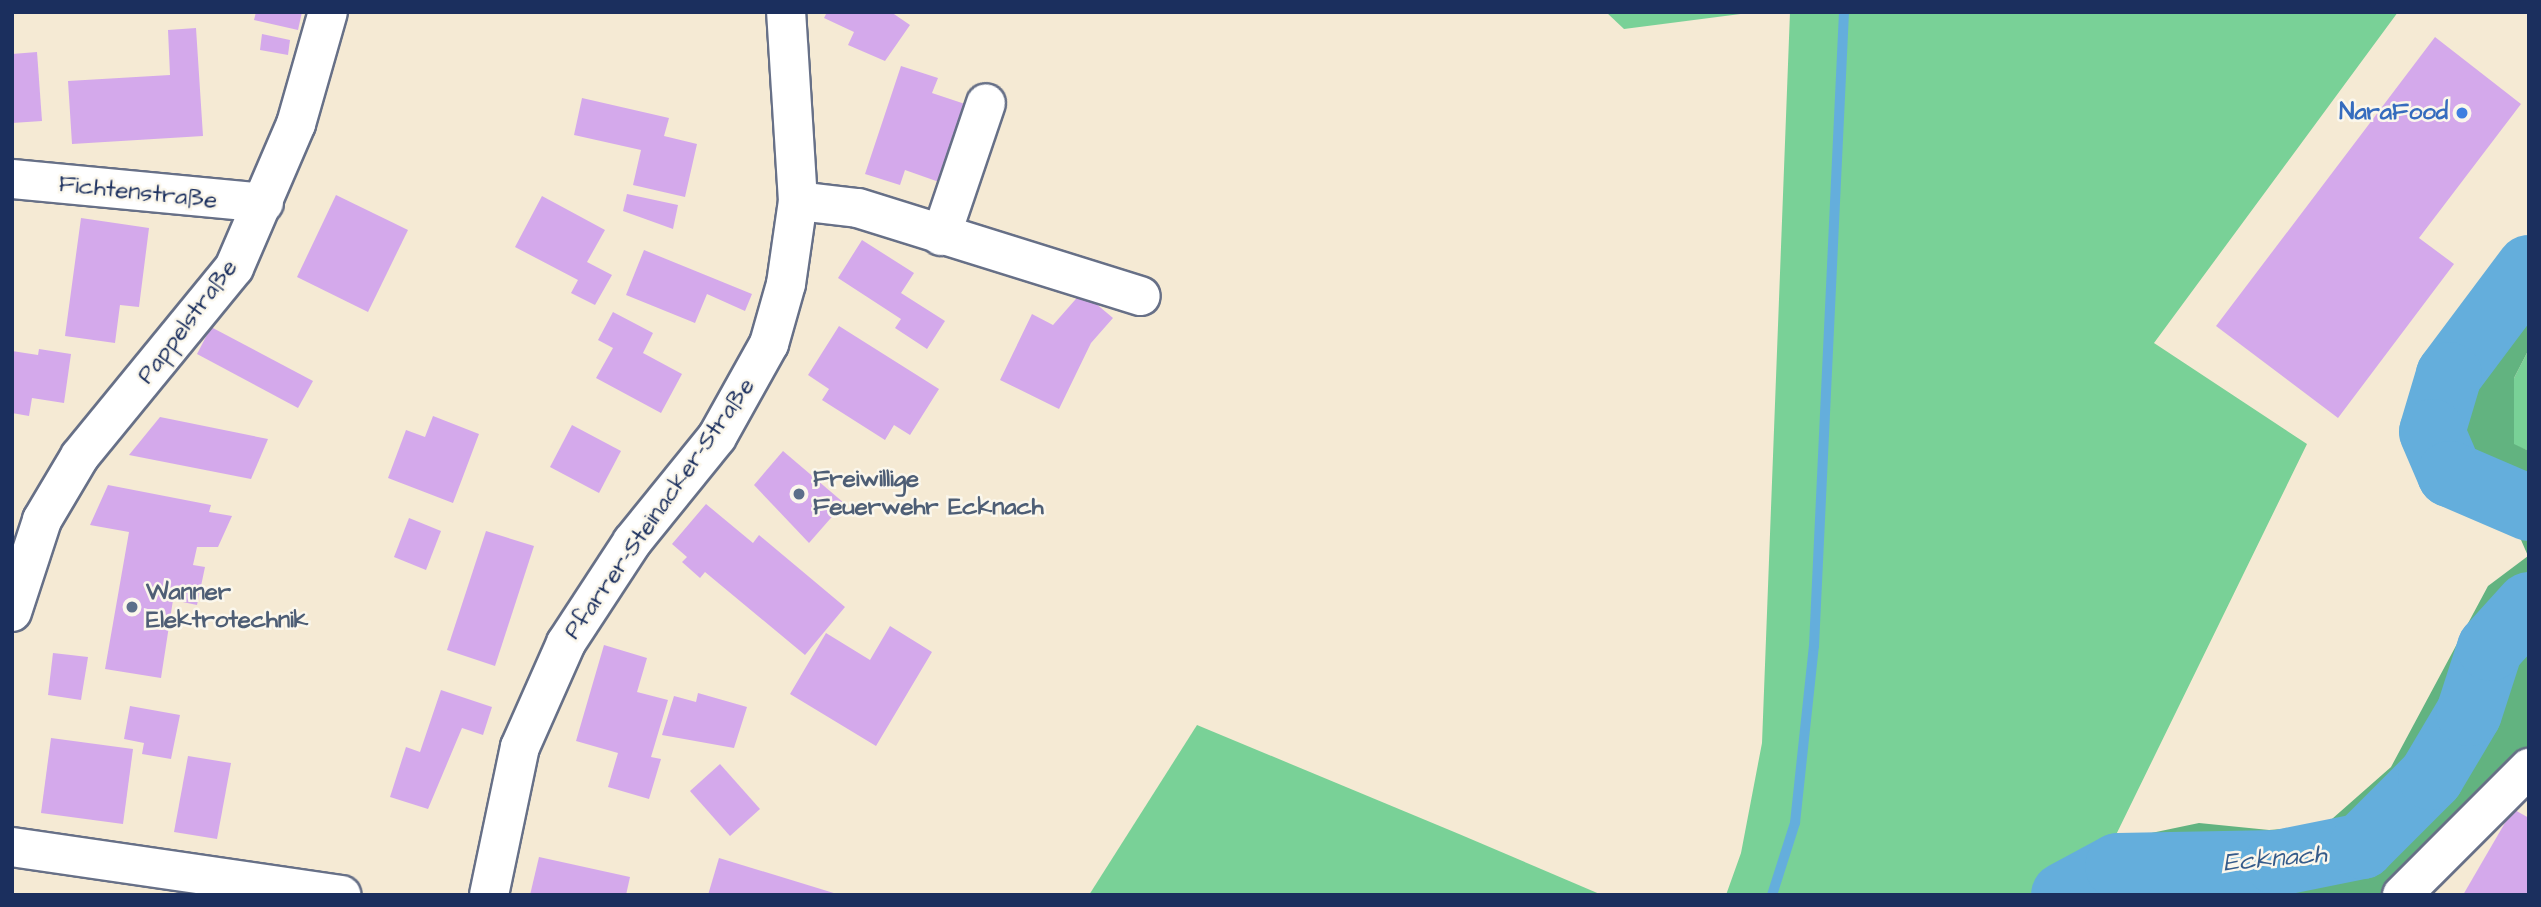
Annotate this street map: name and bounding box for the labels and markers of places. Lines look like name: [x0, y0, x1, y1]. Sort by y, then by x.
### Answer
place label: NaraFood: [2339, 99, 2448, 127]
marker: NaraFood: [2454, 105, 2470, 121]
place label: Freiwillige Feuerwehr Ecknach: [813, 466, 1044, 522]
marker: Freiwillige Feuerwehr Ecknach: [791, 486, 807, 502]
place label: Wanner Elektrotechnik: [146, 579, 308, 635]
marker: Wanner Elektrotechnik: [124, 599, 140, 615]

